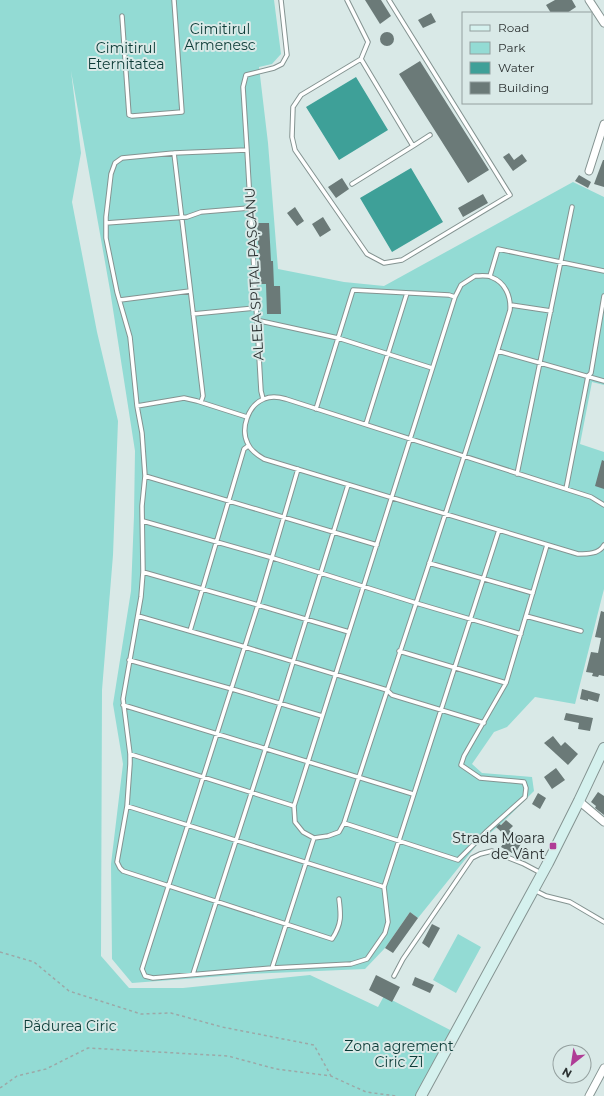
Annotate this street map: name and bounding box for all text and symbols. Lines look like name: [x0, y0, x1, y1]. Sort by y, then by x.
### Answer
legend: [462, 12, 592, 104]
park label: Cimitirul Armenesc: [184, 20, 256, 54]
text: Road: [498, 20, 529, 35]
park label: Cimitirul Eternitatea: [87, 39, 165, 73]
text: Park: [498, 40, 526, 55]
text: Water: [498, 60, 535, 75]
text: Building: [498, 80, 549, 95]
street label: ALEEA SPITAL PAȘCANU: [240, 187, 269, 361]
place label: Strada Moara de Vânt: [452, 829, 545, 863]
marker: Strada Moara de Vânt: [548, 841, 558, 851]
park label: Pădurea Ciric: [23, 1017, 117, 1035]
park label: Zona agrement Ciric Z1: [344, 1037, 454, 1071]
north arrow: [552, 1044, 592, 1084]
text: N: [560, 1064, 574, 1081]

